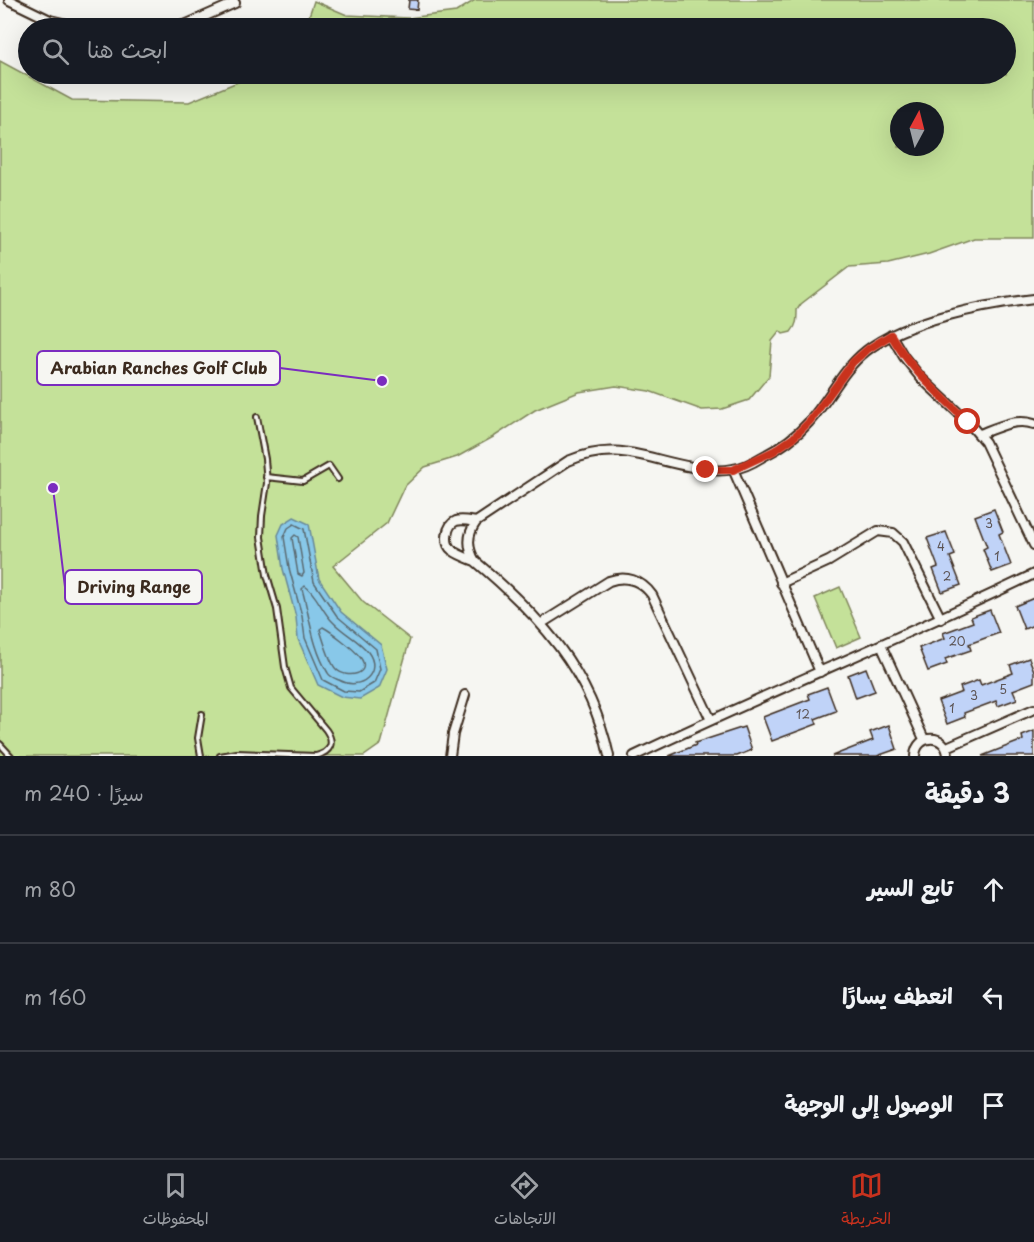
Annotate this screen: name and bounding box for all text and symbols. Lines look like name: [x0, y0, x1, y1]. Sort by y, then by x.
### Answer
search box: [18, 18, 1016, 84]
text: ابحث هنا: [87, 32, 168, 65]
icon: search: [39, 35, 72, 68]
north arrow: [890, 102, 944, 156]
callout: Arabian Ranches Golf Club: [37, 351, 280, 385]
text: Arabian Ranches Golf Club: [51, 355, 267, 379]
route start: [954, 408, 980, 434]
route end: [692, 456, 718, 482]
house number: 3: [985, 514, 993, 532]
house number: 4: [937, 537, 945, 555]
house number: 1: [994, 547, 1000, 565]
house number: 2: [943, 567, 951, 585]
callout: Driving Range: [65, 570, 202, 604]
text: Driving Range: [77, 574, 191, 598]
house number: 20: [948, 632, 966, 650]
house number: 5: [999, 680, 1007, 698]
house number: 3: [970, 686, 978, 704]
house number: 1: [949, 699, 955, 717]
house number: 12: [796, 705, 810, 723]
text: 3 دقيقة: [925, 773, 1010, 812]
text: سيرًا · 240 m: [24, 778, 144, 808]
text: تابع السير: [868, 870, 953, 903]
icon: ahead: [977, 873, 1010, 906]
text: 80 m: [24, 874, 76, 904]
text: انعطف يسارًا: [842, 978, 953, 1011]
icon: left: [977, 981, 1010, 1014]
text: 160 m: [24, 982, 86, 1012]
text: الوصول إلى الوجهة: [784, 1086, 953, 1119]
icon: arrive: [977, 1089, 1010, 1122]
tab: المحفوظات: [143, 1169, 209, 1233]
tab: الاتجاهات: [494, 1169, 556, 1233]
tab: الخريطة: [841, 1169, 891, 1233]

